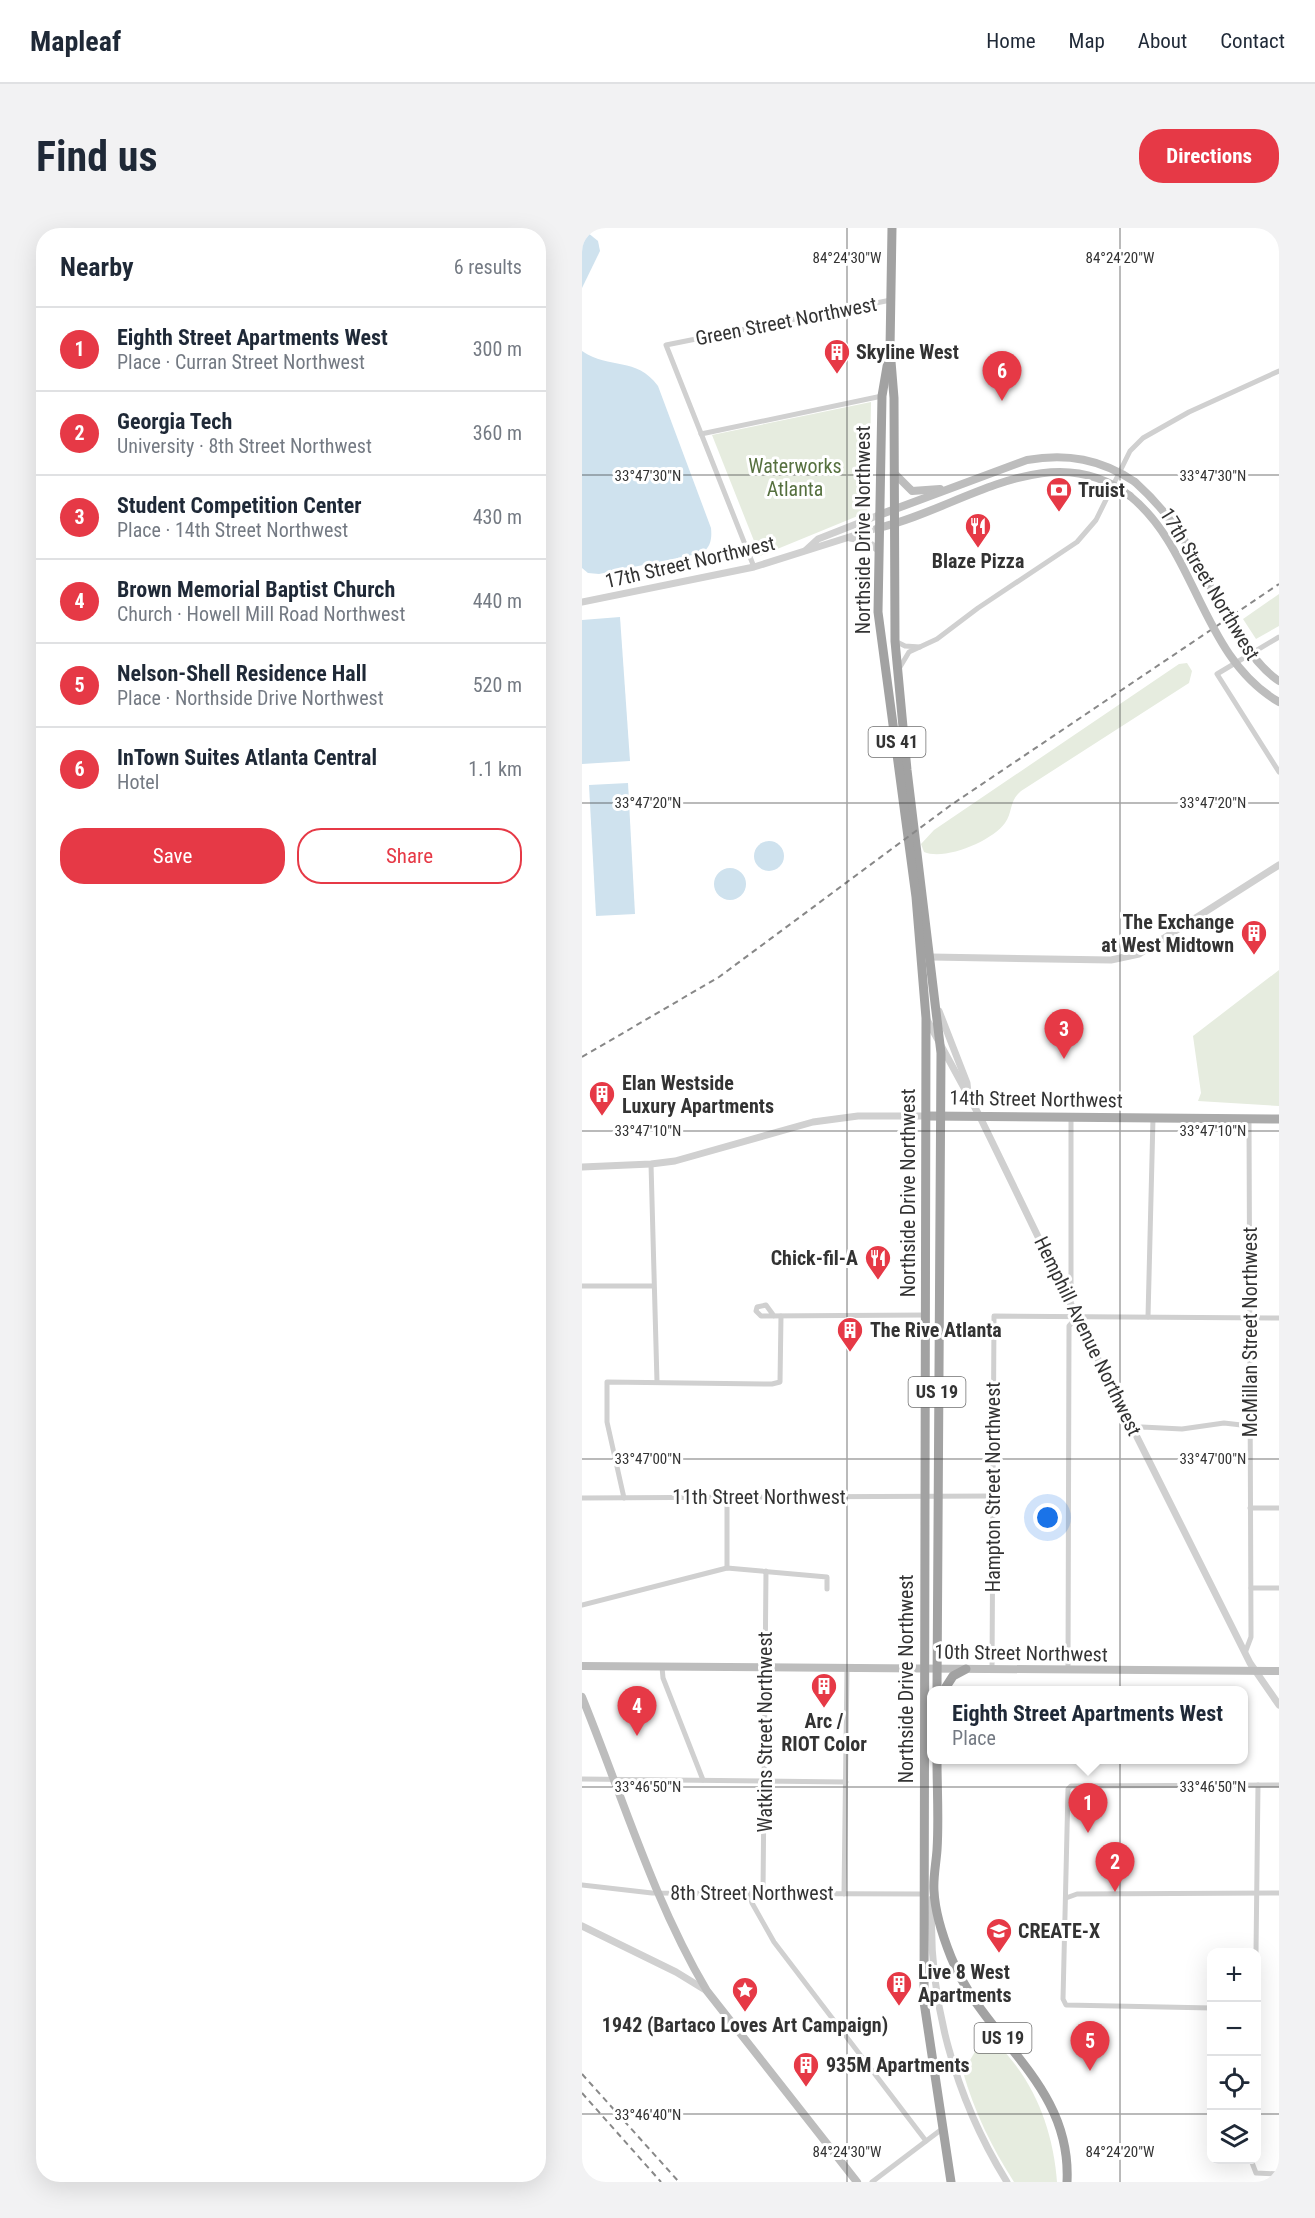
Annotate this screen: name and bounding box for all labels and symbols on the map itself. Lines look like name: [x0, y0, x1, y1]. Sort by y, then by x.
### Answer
text: 84°24'30"W: [813, 249, 882, 267]
text: 84°24'20"W: [1086, 249, 1155, 267]
street label: Green Street Northwest: [693, 292, 879, 350]
building icon: Skyline West: [822, 337, 852, 375]
place label: Skyline West: [856, 340, 959, 364]
pin: 6: [982, 352, 1022, 401]
street label: Northside Drive Northwest: [851, 426, 875, 634]
park label: Waterworks Atlanta: [748, 454, 842, 501]
text: 33°47'30"N: [615, 467, 681, 485]
text: 33°47'30"N: [1180, 467, 1246, 485]
bank icon: Truist: [1044, 475, 1074, 513]
place label: Truist: [1078, 478, 1125, 502]
street label: 17th Street Northwest: [1155, 504, 1265, 665]
restaurant icon: Blaze Pizza: [963, 511, 993, 549]
street label: 17th Street Northwest: [603, 531, 777, 593]
place label: Blaze Pizza: [932, 549, 1024, 573]
road number: US 41: [868, 727, 926, 757]
text: 33°47'20"N: [615, 794, 681, 812]
text: 33°47'20"N: [1180, 794, 1246, 812]
place label: The Exchange at West Midtown: [1101, 910, 1234, 957]
building icon: The Exchange at West Midtown: [1239, 918, 1269, 956]
pin: 3: [1044, 1010, 1084, 1059]
place label: Elan Westside Luxury Apartments: [622, 1071, 774, 1118]
building icon: Elan Westside Luxury Apartments: [587, 1079, 617, 1117]
street label: 14th Street Northwest: [949, 1085, 1123, 1113]
street label: Northside Drive Northwest: [896, 1089, 920, 1297]
text: 33°47'10"N: [615, 1122, 681, 1140]
text: 33°47'10"N: [1180, 1122, 1246, 1140]
street label: McMillan Street Northwest: [1238, 1227, 1262, 1437]
street label: Hemphill Avenue Northwest: [1029, 1232, 1147, 1440]
restaurant icon: Chick-fil-A: [863, 1243, 893, 1281]
place label: Chick-fil-A: [771, 1246, 858, 1270]
building icon: The Rive Atlanta: [835, 1315, 865, 1353]
place label: The Rive Atlanta: [870, 1318, 1002, 1342]
road number: US 19: [908, 1377, 966, 1407]
street label: Hampton Street Northwest: [981, 1382, 1005, 1592]
text: 33°47'00"N: [615, 1450, 681, 1468]
text: 33°47'00"N: [1180, 1450, 1246, 1468]
street label: 11th Street Northwest: [672, 1485, 846, 1509]
your location: [1033, 1503, 1062, 1532]
street label: Northside Drive Northwest: [894, 1575, 918, 1783]
street label: Watkins Street Northwest: [753, 1631, 777, 1832]
street label: 10th Street Northwest: [934, 1639, 1108, 1667]
building icon: Arc / RIOT Color: [809, 1671, 839, 1709]
pin: 4: [618, 1686, 656, 1736]
place label: Arc / RIOT Color: [781, 1709, 867, 1756]
text: 33°46'50"N: [615, 1778, 681, 1796]
text: 33°46'50"N: [1180, 1778, 1246, 1796]
pin: 1: [1068, 1784, 1108, 1833]
pin: 2: [1096, 1842, 1134, 1892]
street label: 8th Street Northwest: [670, 1881, 834, 1905]
school or university icon: CREATE-X: [984, 1916, 1014, 1954]
place label: CREATE-X: [1018, 1919, 1100, 1943]
place label: Live 8 West Apartments: [918, 1960, 1012, 2007]
building icon: Live 8 West Apartments: [884, 1969, 914, 2007]
place icon: 1942 (Bartaco Loves Art Campaign): [730, 1975, 760, 2013]
place label: 1942 (Bartaco Loves Art Campaign): [602, 2013, 888, 2037]
pin: 5: [1070, 2022, 1110, 2071]
road number: US 19: [974, 2023, 1032, 2053]
building icon: 935M Apartments: [791, 2050, 821, 2088]
place label: 935M Apartments: [826, 2053, 970, 2077]
text: 33°46'40"N: [615, 2106, 681, 2124]
text: 84°24'30"W: [813, 2143, 882, 2161]
text: 84°24'20"W: [1086, 2143, 1155, 2161]

